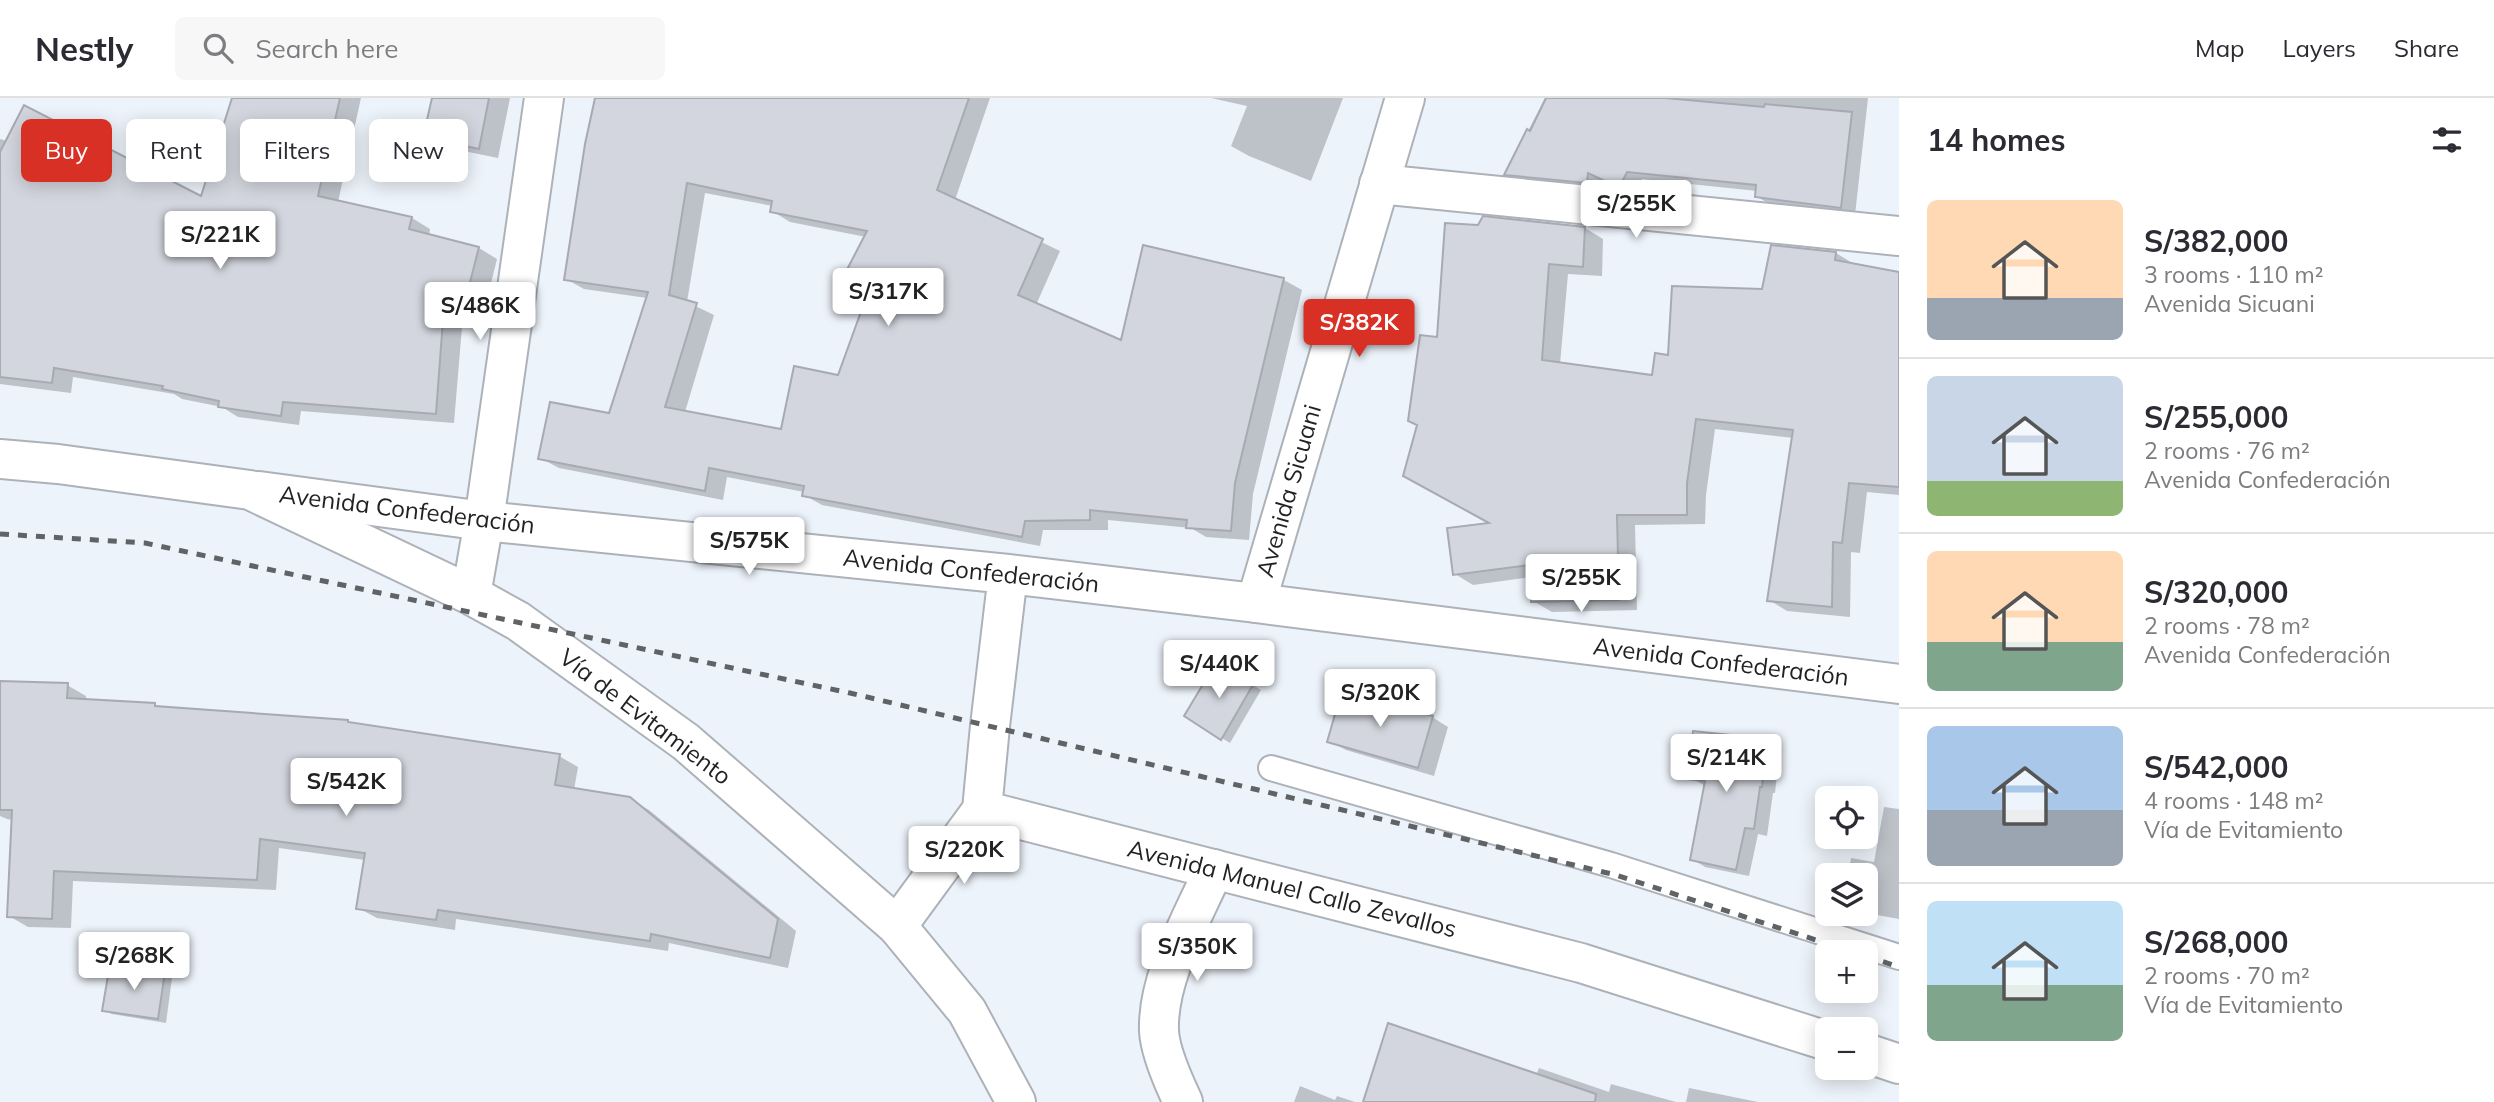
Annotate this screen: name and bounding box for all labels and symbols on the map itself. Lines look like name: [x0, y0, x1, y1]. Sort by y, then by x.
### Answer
pin: S/255K: [1579, 180, 1693, 240]
pin: S/221K: [163, 212, 277, 271]
pin: S/317K: [831, 268, 945, 328]
pin: S/486K: [423, 282, 537, 342]
pin: S/382K: [1302, 300, 1416, 359]
street label: Avenida Sicuani: [1249, 401, 1327, 580]
street label: Avenida Confederación: [278, 478, 537, 540]
pin: S/575K: [692, 518, 806, 577]
street label: Avenida Confederación: [842, 542, 1101, 598]
pin: S/255K: [1524, 554, 1638, 614]
street label: Avenida Confederación: [1592, 630, 1851, 692]
pin: S/440K: [1162, 640, 1276, 700]
street label: Vía de Evitamiento: [554, 642, 738, 791]
pin: S/320K: [1323, 670, 1437, 729]
pin: S/214K: [1669, 734, 1783, 794]
pin: S/542K: [289, 758, 403, 818]
pin: S/220K: [907, 826, 1021, 886]
street label: Avenida Manuel Callo Zevallos: [1125, 833, 1460, 943]
pin: S/350K: [1140, 924, 1254, 983]
pin: S/268K: [77, 932, 191, 992]

